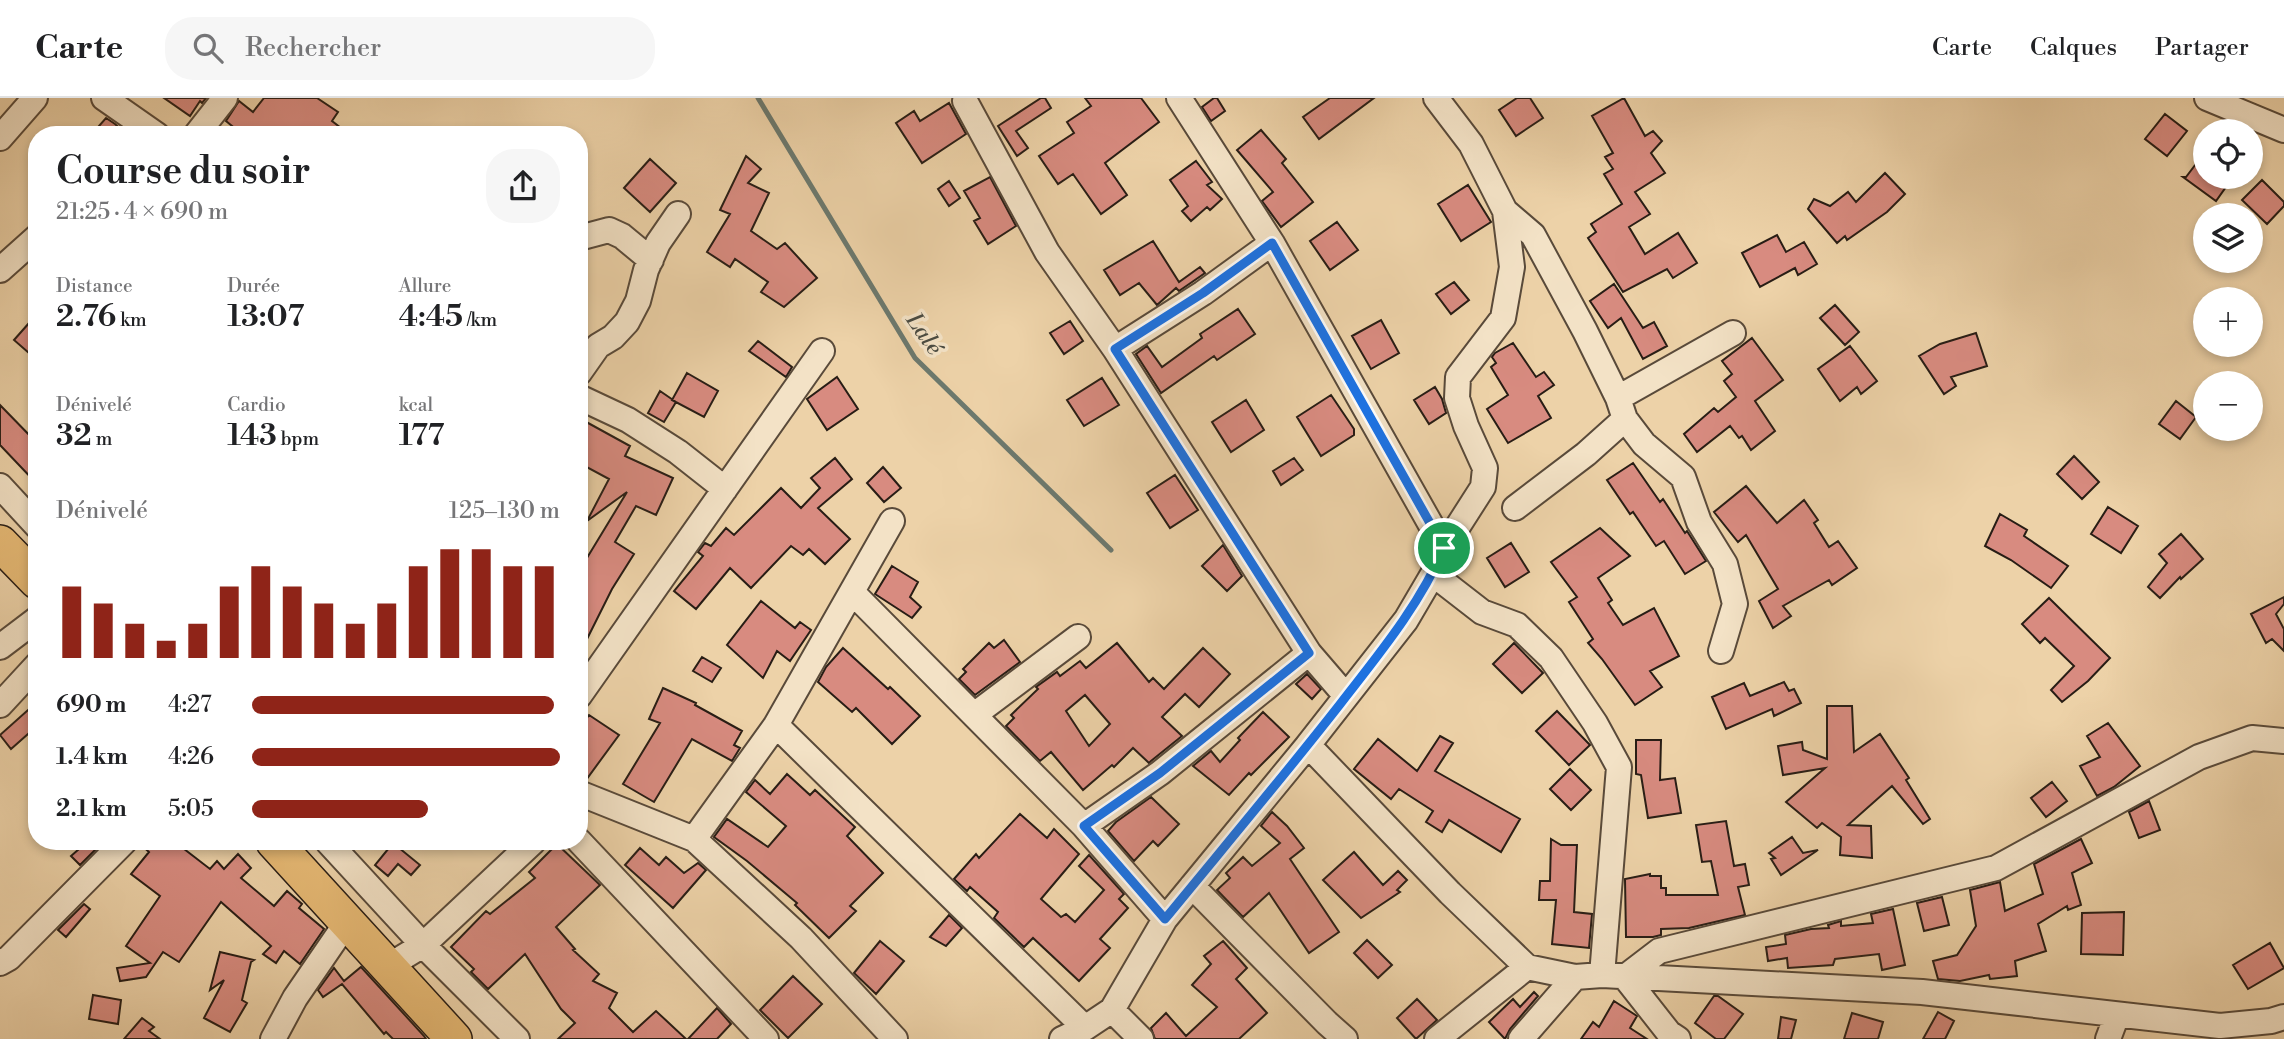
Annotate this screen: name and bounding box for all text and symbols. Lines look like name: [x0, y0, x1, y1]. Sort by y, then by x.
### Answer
search box: [165, 17, 655, 80]
text: Carte: [35, 28, 123, 69]
icon: search: [189, 29, 227, 67]
text: Rechercher: [245, 32, 381, 64]
text: Carte: [1932, 33, 1992, 63]
text: Calques: [2030, 33, 2117, 63]
text: Partager: [2155, 33, 2249, 63]
map controls: [2193, 119, 2263, 441]
button: locate: [2193, 119, 2263, 189]
text: Course du soir: [56, 148, 310, 195]
button: share: [486, 149, 560, 223]
text: 21:25 · 4 × 690 m: [56, 198, 228, 226]
button: layers: [2193, 203, 2263, 273]
text: Distance: [56, 274, 133, 298]
text: Durée: [227, 274, 280, 298]
text: Allure: [399, 274, 451, 298]
button: +: [2193, 287, 2263, 357]
text: 2.76: [56, 298, 116, 336]
text: 13:07: [227, 298, 304, 336]
text: 4:45: [399, 298, 463, 336]
water label: Lalé: [899, 307, 950, 362]
text: km: [116, 308, 147, 332]
text: /km: [463, 308, 497, 332]
button: −: [2193, 371, 2263, 441]
text: Dénivelé: [56, 393, 132, 417]
text: Cardio: [227, 393, 286, 417]
text: kcal: [399, 393, 433, 417]
text: 32: [56, 417, 92, 455]
text: 143: [227, 417, 277, 455]
text: 177: [399, 417, 444, 455]
text: m: [92, 427, 112, 451]
text: bpm: [277, 427, 319, 451]
text: Dénivelé: [56, 497, 148, 525]
text: 125–130 m: [449, 497, 560, 525]
pin: [1414, 518, 1474, 578]
icon: arrive: [1425, 529, 1463, 567]
text: 690 m: [56, 691, 126, 719]
text: 4:27: [168, 691, 212, 719]
text: 1.4 km: [56, 743, 128, 771]
text: 4:26: [168, 743, 214, 771]
text: 2.1 km: [56, 795, 127, 823]
text: 5:05: [168, 795, 214, 823]

